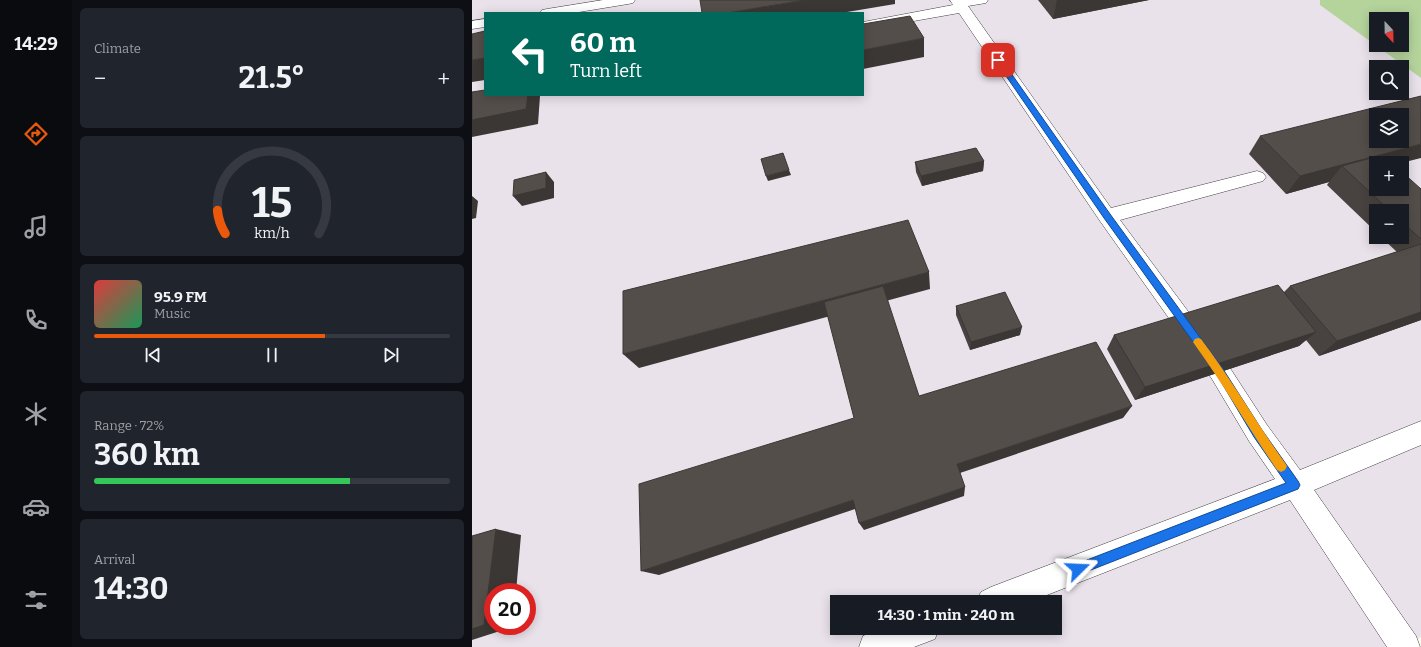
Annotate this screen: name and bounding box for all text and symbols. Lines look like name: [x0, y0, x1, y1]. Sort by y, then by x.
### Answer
north arrow: [1369, 12, 1409, 52]
map controls: [1369, 12, 1409, 244]
text: 60 m: [570, 26, 636, 59]
icon: left: [504, 28, 556, 80]
text: 14:29: [14, 33, 58, 55]
text: Climate: [94, 41, 141, 56]
pin: [981, 43, 1015, 77]
icon: arrive: [987, 49, 1009, 71]
text: 21.5°: [239, 60, 305, 96]
text: Turn left: [570, 60, 642, 82]
button: search: [1369, 60, 1409, 100]
text: −: [94, 65, 106, 92]
text: +: [437, 65, 450, 92]
button: layers: [1369, 108, 1409, 148]
icon: directions: [22, 120, 50, 148]
button: +: [1369, 156, 1409, 196]
text: 15: [252, 177, 292, 227]
button: −: [1369, 204, 1409, 244]
icon: music: [22, 213, 50, 241]
text: km/h: [254, 224, 290, 241]
text: 95.9 FM: [154, 288, 207, 306]
icon: phone: [22, 306, 50, 334]
text: Music: [154, 306, 190, 321]
icon: previous: [142, 344, 164, 366]
icon: pause: [261, 344, 283, 366]
icon: next: [380, 344, 402, 366]
icon: climate: [22, 400, 50, 428]
text: Range · 72%: [94, 418, 164, 433]
text: 360 km: [94, 437, 200, 473]
icon: car: [22, 493, 50, 521]
position arrow: [1057, 548, 1099, 590]
text: Arrival: [94, 552, 135, 567]
text: 14:30: [94, 571, 169, 607]
speed limit sign: 20: [484, 583, 536, 635]
icon: filters: [22, 586, 50, 614]
text: 14:30 · 1 min · 240 m: [877, 606, 1015, 624]

